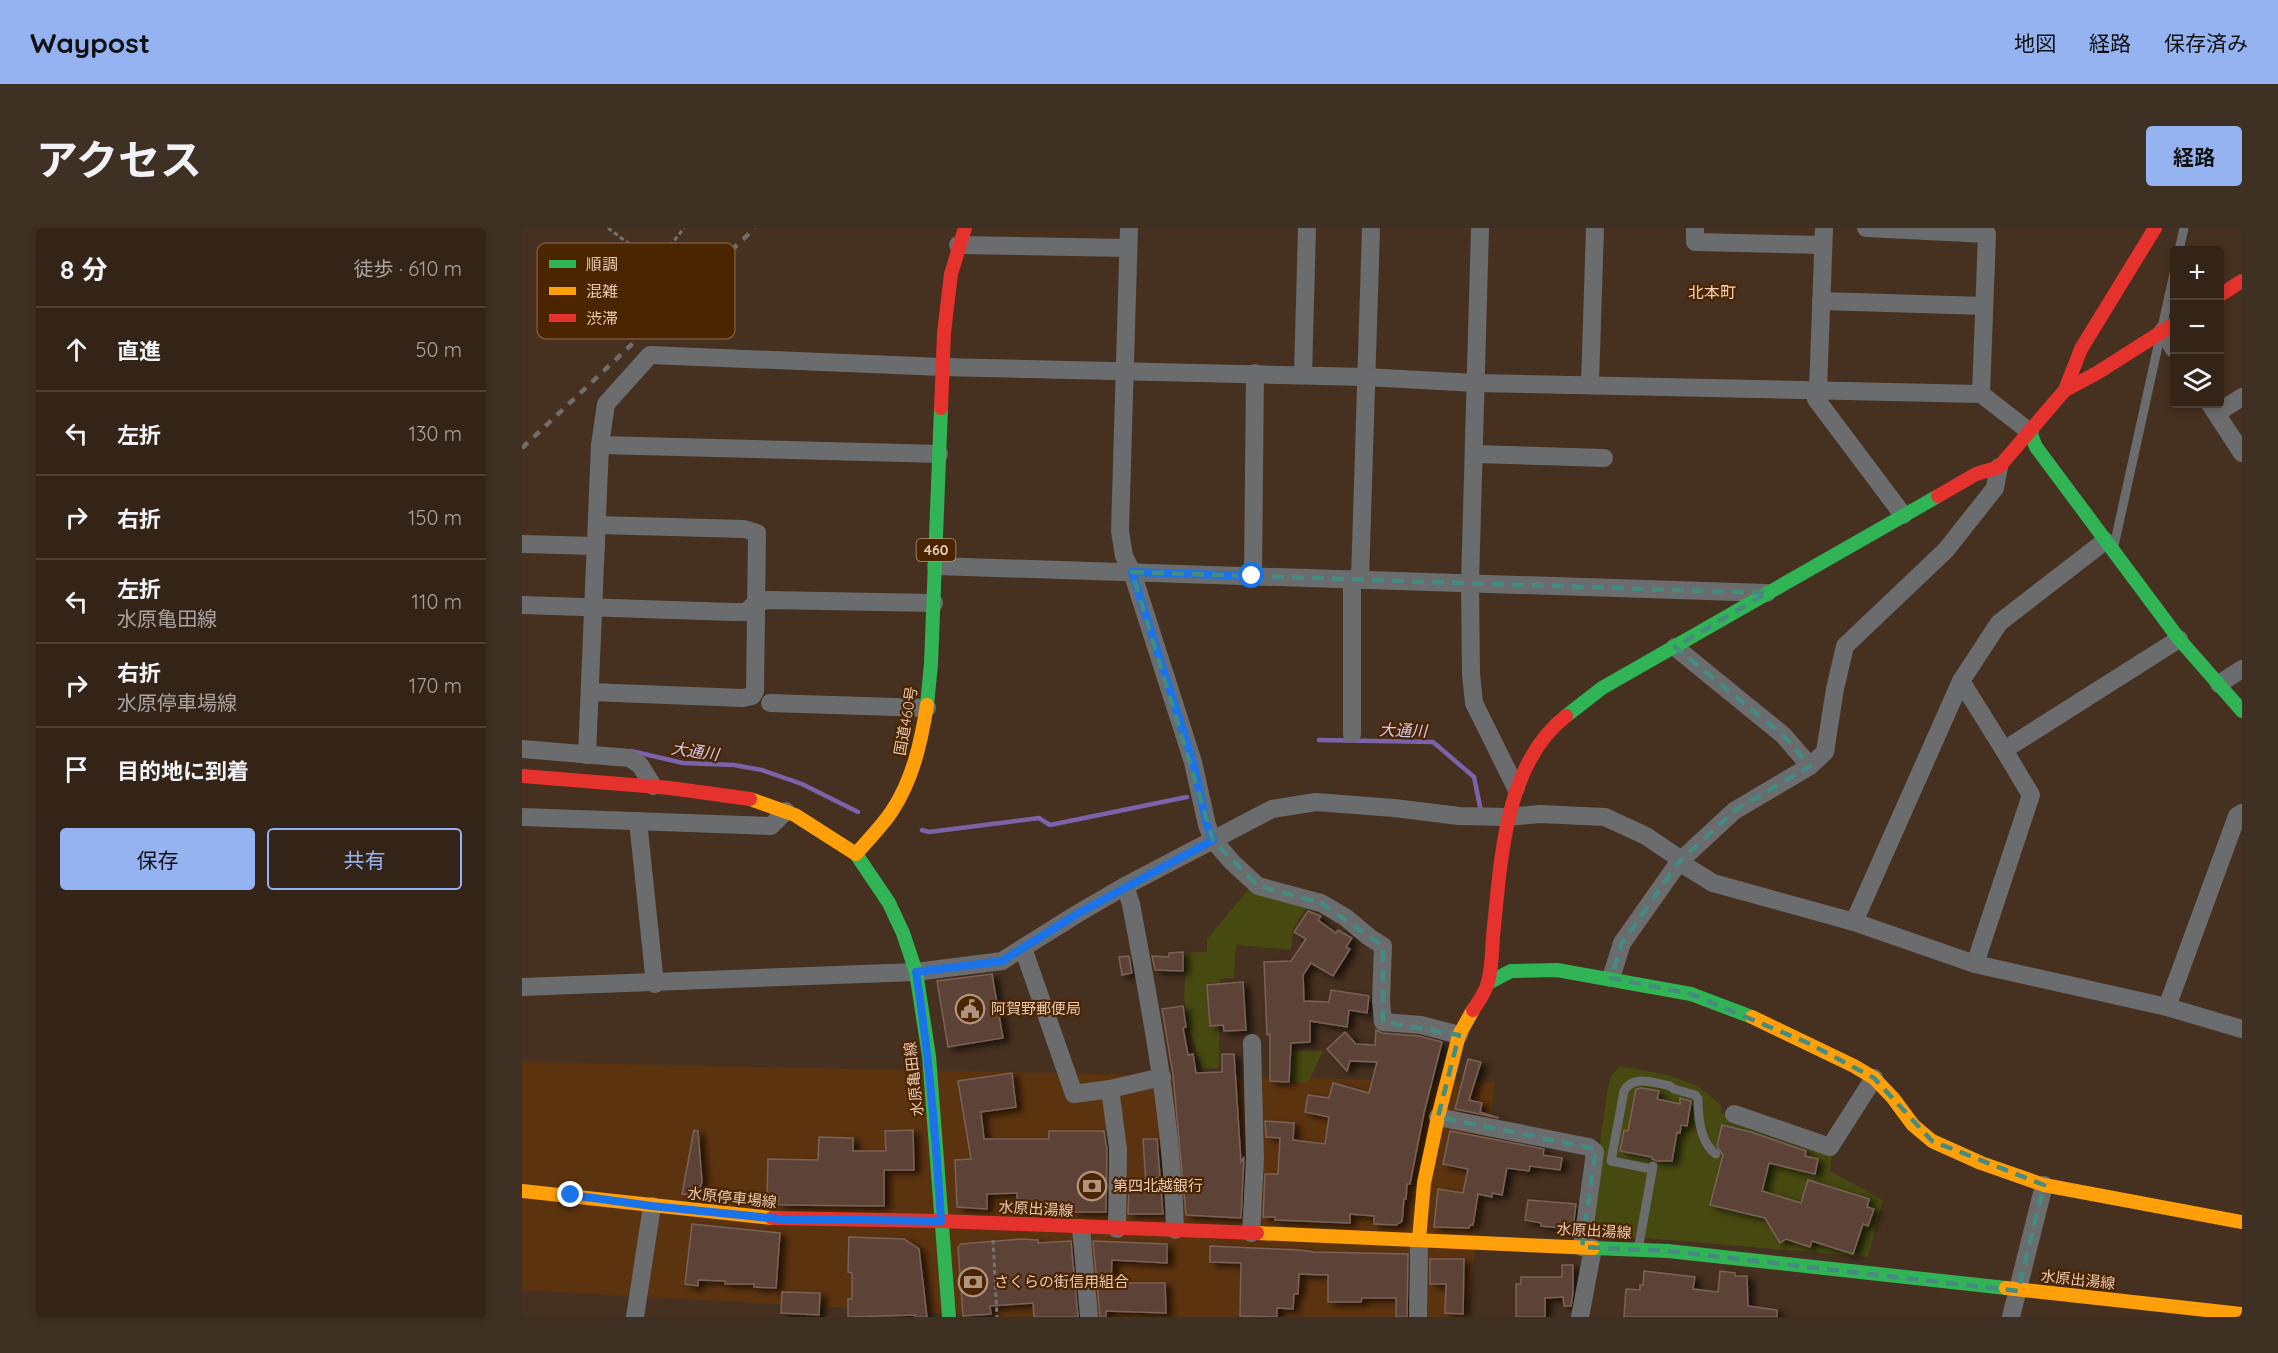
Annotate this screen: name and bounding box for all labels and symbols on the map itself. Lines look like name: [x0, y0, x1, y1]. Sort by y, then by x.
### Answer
legend: [537, 243, 735, 339]
text: 順調: [586, 254, 618, 274]
text: 混雑: [586, 281, 618, 301]
district label: 北本町: [1688, 282, 1736, 302]
text: 渋滞: [586, 308, 618, 328]
road number: 460: [916, 539, 956, 561]
route start: [1238, 562, 1264, 588]
street label: 国道460号: [890, 685, 921, 757]
water label: 大通川: [1379, 719, 1429, 741]
water label: 大通川: [670, 738, 722, 765]
public building icon: 阿賀野郵便局: [954, 993, 986, 1025]
place label: 阿賀野郵便局: [991, 999, 1081, 1018]
street label: 水原亀田線: [900, 1041, 927, 1117]
bank icon: 第四北越銀行: [1076, 1170, 1108, 1202]
place label: 第四北越銀行: [1113, 1176, 1203, 1195]
route end: [557, 1181, 583, 1207]
street label: 水原停車場線: [686, 1183, 778, 1212]
street label: 水原出湯線: [998, 1197, 1074, 1220]
street label: 水原出湯線: [1556, 1219, 1632, 1242]
bank icon: さくらの街信用組合: [957, 1266, 989, 1298]
street label: 水原出湯線: [2040, 1266, 2116, 1293]
place label: さくらの街信用組合: [994, 1272, 1129, 1291]

